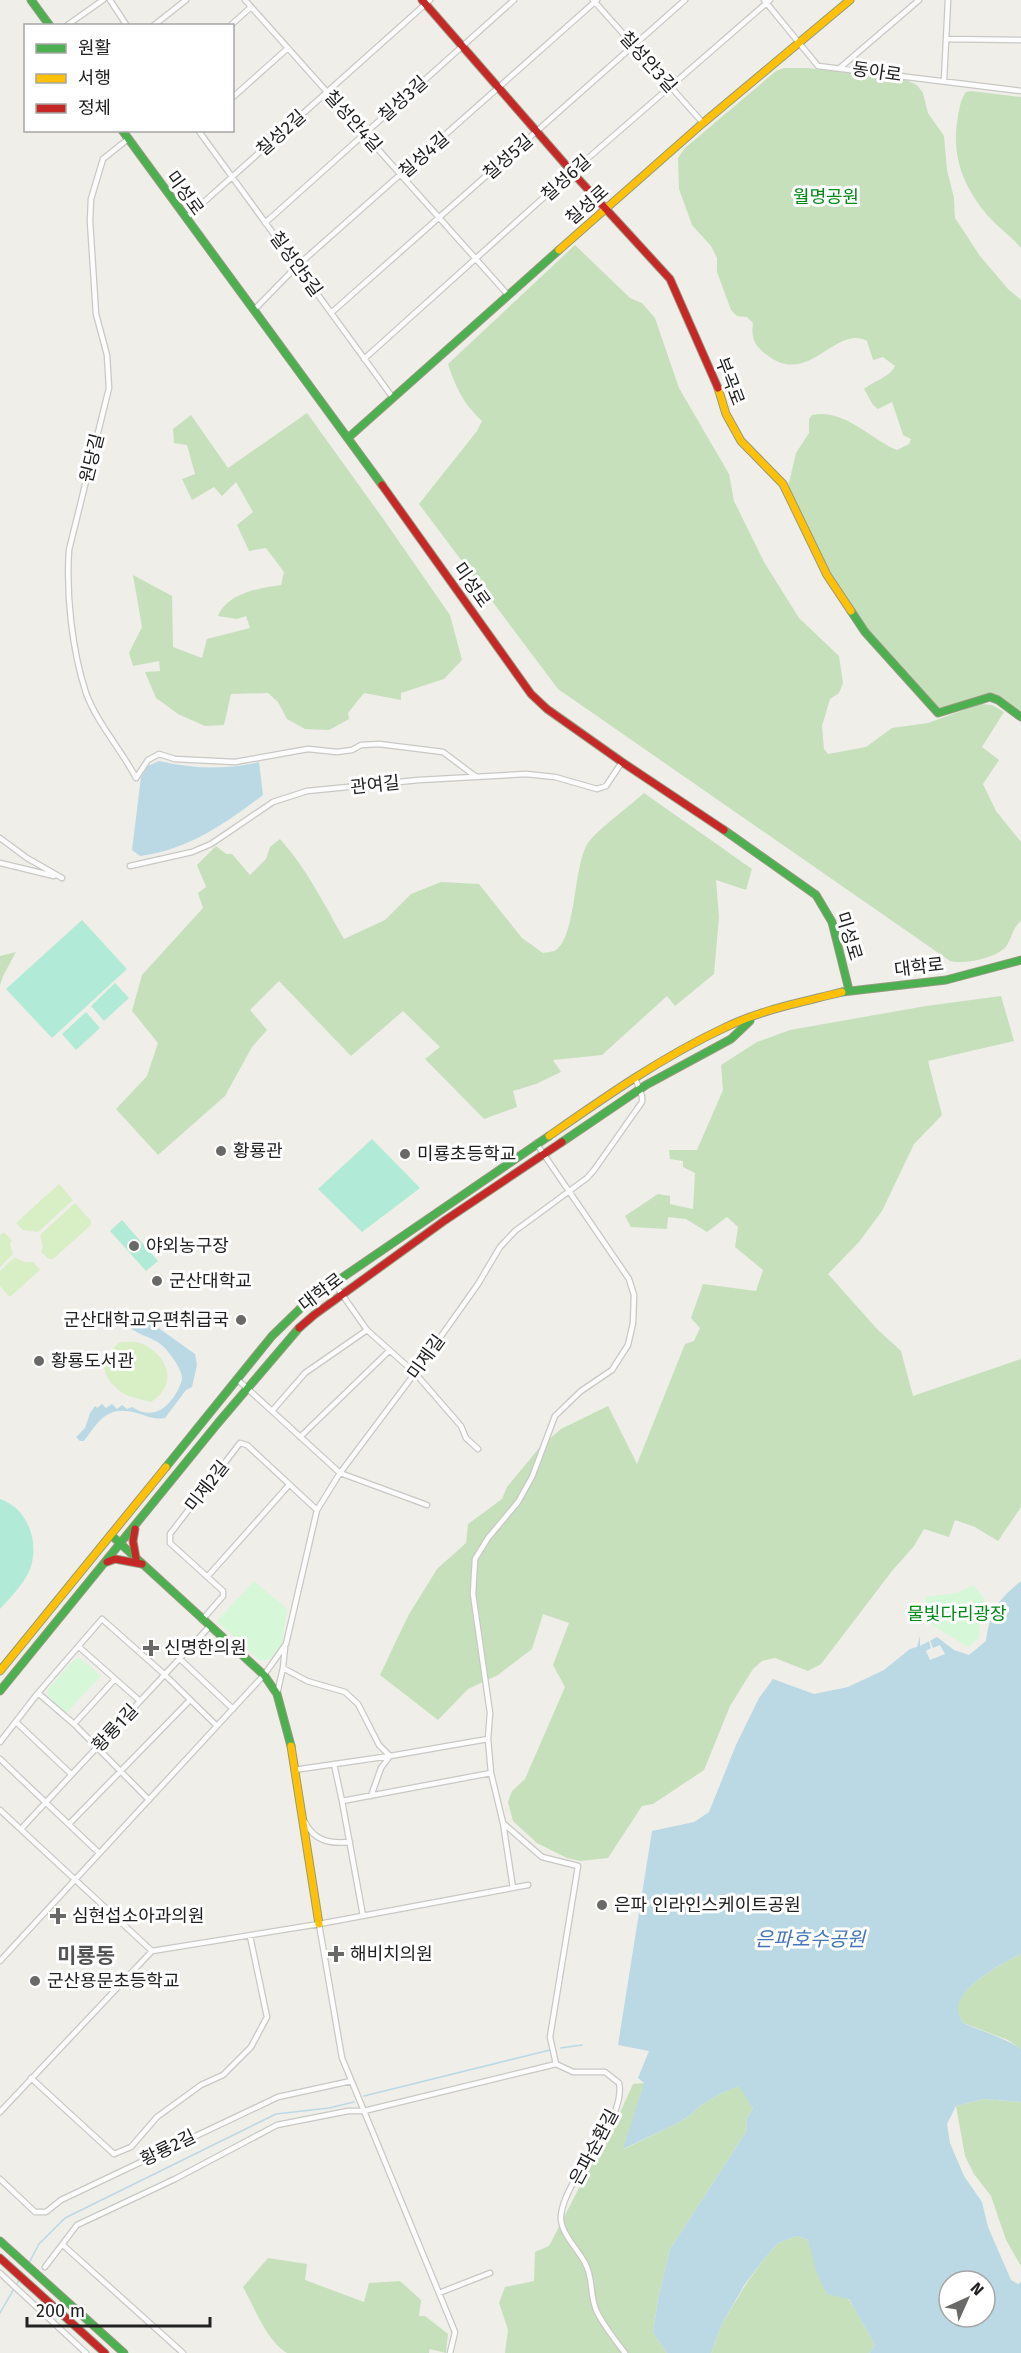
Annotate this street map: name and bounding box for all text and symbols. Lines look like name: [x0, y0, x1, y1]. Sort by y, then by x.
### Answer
legend: [24, 24, 234, 132]
street label: 칠성안3길: [615, 27, 681, 97]
text: 원활: [78, 37, 111, 59]
street label: 동아로: [851, 58, 903, 86]
text: 서행: [78, 67, 111, 89]
street label: 칠성3길: [374, 71, 432, 127]
street label: 칠성안4길: [319, 85, 387, 157]
text: 정체: [78, 97, 111, 119]
street label: 칠성2길: [252, 105, 310, 161]
street label: 칠성4길: [394, 127, 454, 183]
street label: 칠성5길: [479, 129, 537, 185]
street label: 칠성6길: [537, 150, 595, 206]
street label: 미성로: [161, 166, 209, 220]
street label: 칠성로: [561, 180, 613, 230]
park label: 월명공원: [793, 186, 859, 208]
street label: 칠성안5길: [265, 227, 327, 301]
street label: 부곡로: [711, 354, 749, 408]
street label: 원당길: [75, 431, 109, 485]
street label: 미성로: [449, 558, 495, 612]
street label: 관여길: [349, 771, 401, 799]
street label: 미성로: [831, 909, 867, 963]
street label: 대학로: [893, 953, 945, 981]
place label: 황룡관: [233, 1140, 283, 1162]
place label: 미룡초등학교: [417, 1143, 516, 1165]
marker: 황룡관: [214, 1144, 228, 1158]
marker: 미룡초등학교: [398, 1147, 412, 1161]
place label: 야외농구장: [146, 1235, 229, 1257]
marker: 야외농구장: [127, 1239, 141, 1253]
street label: 대학로: [295, 1268, 347, 1316]
place label: 군산대학교: [169, 1270, 252, 1292]
marker: 군산대학교: [150, 1274, 164, 1288]
place label: 군산대학교우편취급국: [63, 1309, 229, 1331]
marker: 군산대학교우편취급국: [234, 1313, 248, 1327]
street label: 미제길: [402, 1330, 450, 1384]
place label: 황룡도서관: [51, 1350, 134, 1372]
marker: 황룡도서관: [32, 1354, 46, 1368]
street label: 미제2길: [180, 1456, 234, 1516]
park label: 물빛다리광장: [907, 1603, 1007, 1625]
place label: 신명한의원: [164, 1637, 247, 1659]
marker: 신명한의원: [142, 1639, 160, 1657]
street label: 황룡1길: [87, 1699, 143, 1757]
place label: 은파 인라인스케이트공원: [614, 1894, 801, 1916]
marker: 은파 인라인스케이트공원: [595, 1898, 609, 1912]
place label: 심현섭소아과의원: [72, 1905, 204, 1927]
marker: 심현섭소아과의원: [49, 1907, 67, 1925]
water label: 은파호수공원: [755, 1927, 867, 1951]
district label: 미룡동: [57, 1943, 115, 1969]
place label: 해비치의원: [350, 1943, 433, 1965]
marker: 해비치의원: [327, 1945, 345, 1963]
place label: 군산용문초등학교: [47, 1970, 179, 1992]
marker: 군산용문초등학교: [28, 1974, 42, 1988]
street label: 은파순환길: [565, 2105, 623, 2189]
street label: 황룡2길: [137, 2125, 199, 2171]
north arrow: [937, 2269, 997, 2329]
text: N: [967, 2278, 988, 2299]
scale bar: [27, 2290, 210, 2328]
text: 200 m: [36, 2300, 85, 2322]

